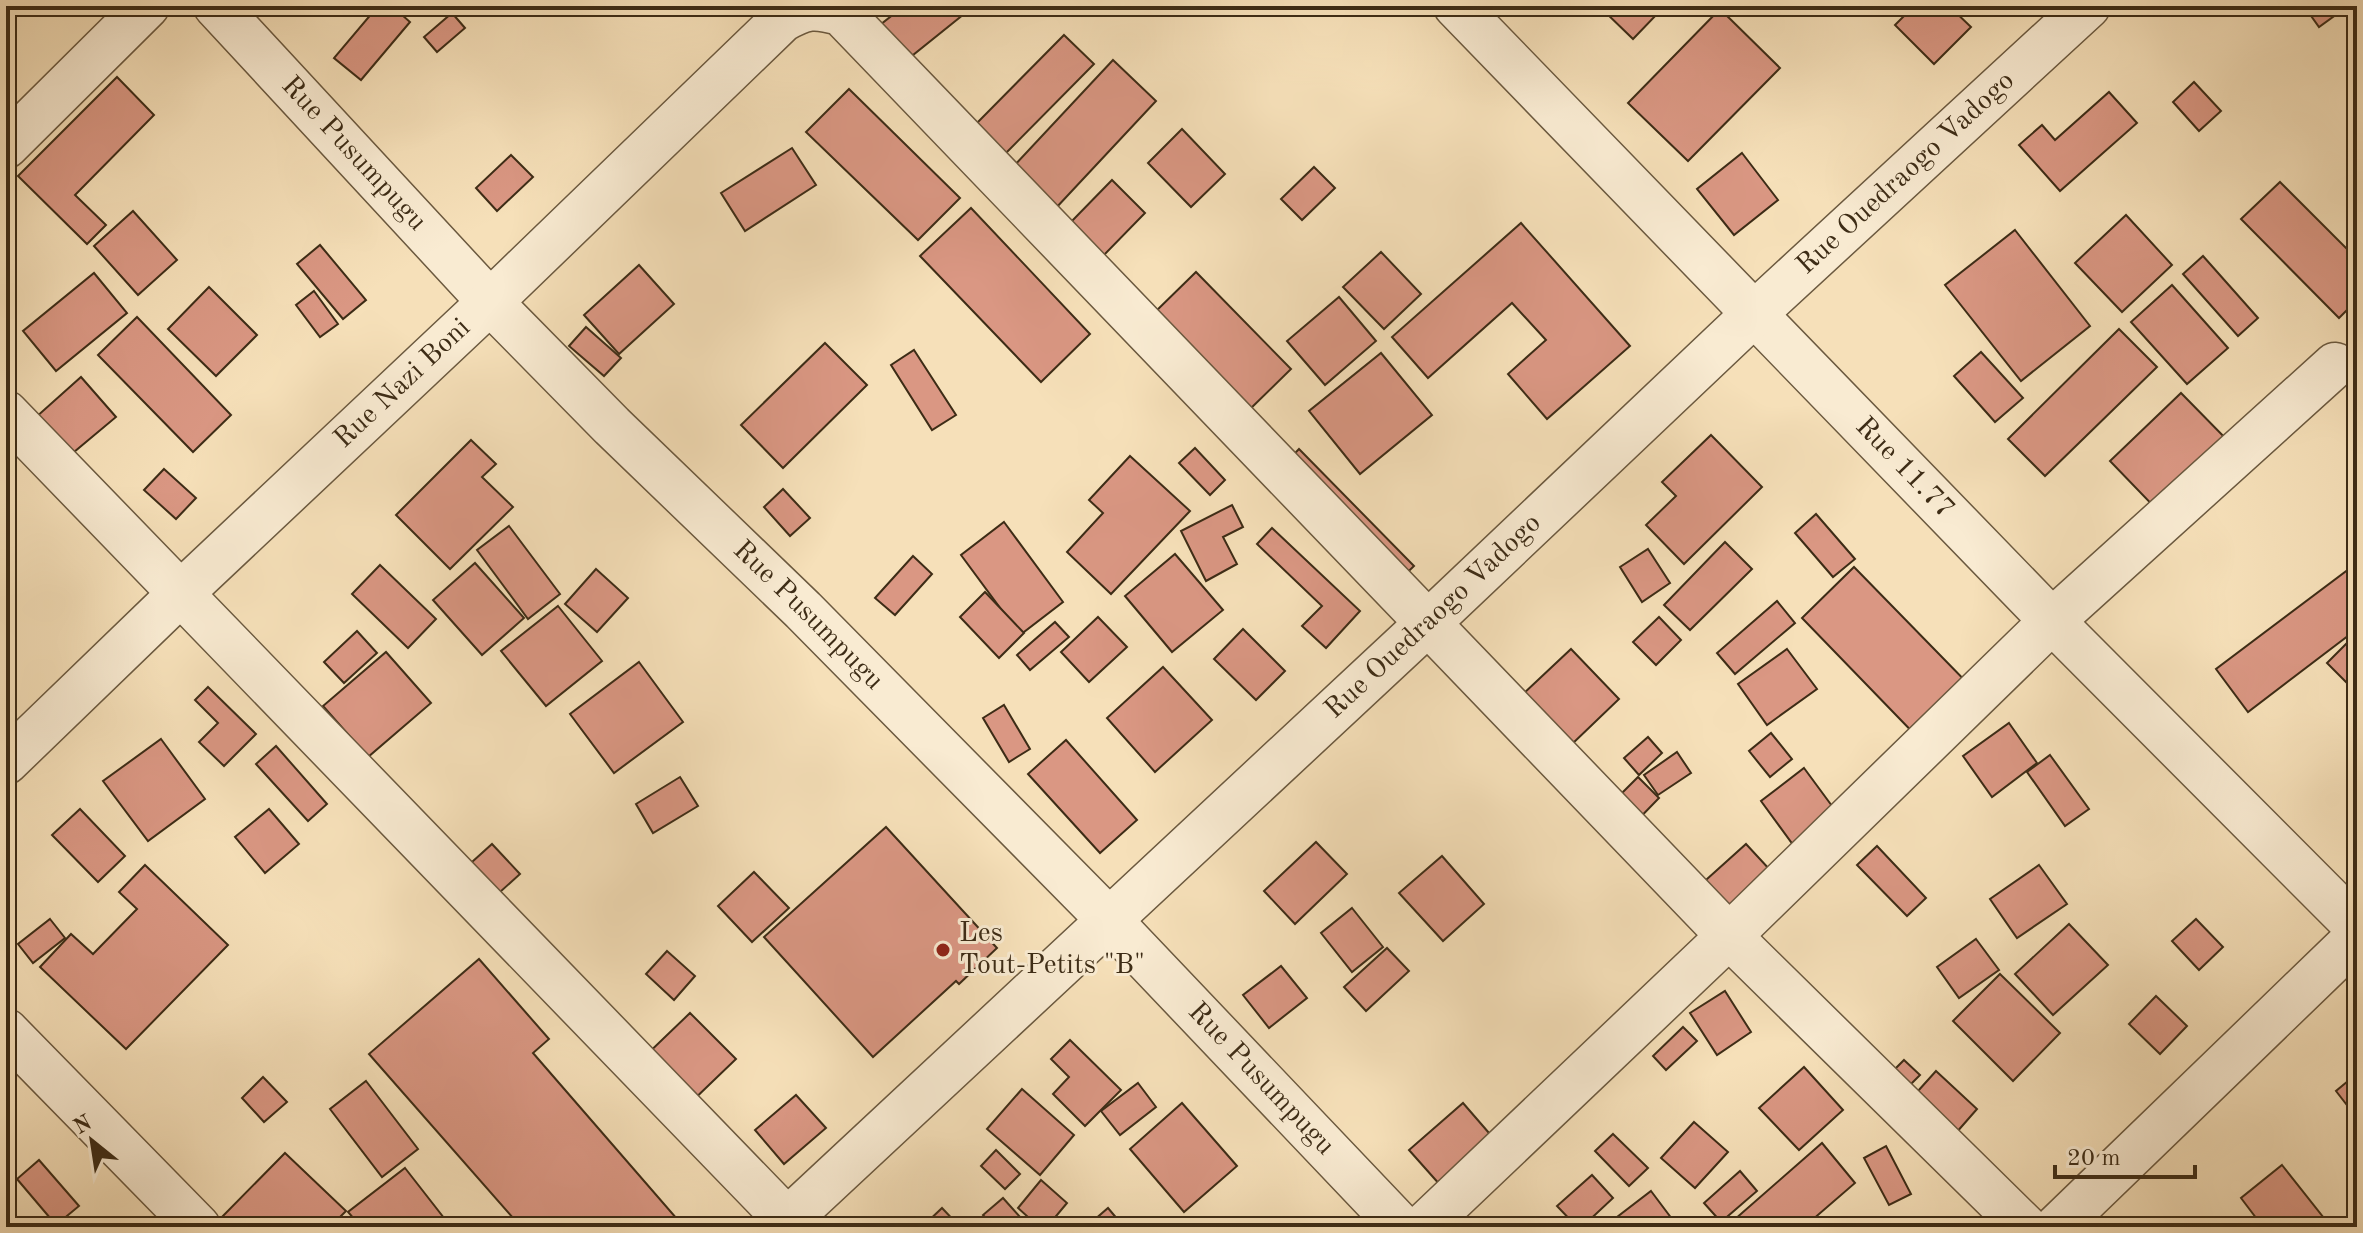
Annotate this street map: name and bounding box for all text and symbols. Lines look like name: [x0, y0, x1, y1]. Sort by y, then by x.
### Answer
street label: Rue Ouedraogo Vadogo: [1792, 67, 2020, 280]
street label: Rue Pusumpugu: [275, 72, 431, 237]
street label: Rue Nazi Boni: [330, 314, 476, 454]
street label: Rue 11.77: [1849, 413, 1959, 524]
street label: Rue Ouedraogo Vadogo: [1320, 509, 1547, 725]
street label: Rue Pusumpugu: [727, 536, 888, 696]
place label: Les Tout-Petits "B": [959, 920, 1145, 980]
marker: Les Tout-Petits "B": [934, 941, 952, 959]
street label: Rue Pusumpugu: [1182, 998, 1339, 1161]
north arrow: [52, 1101, 132, 1181]
text: N: [70, 1112, 96, 1139]
scale bar: [2055, 1129, 2195, 1179]
text: 20 m: [2067, 1147, 2121, 1171]

